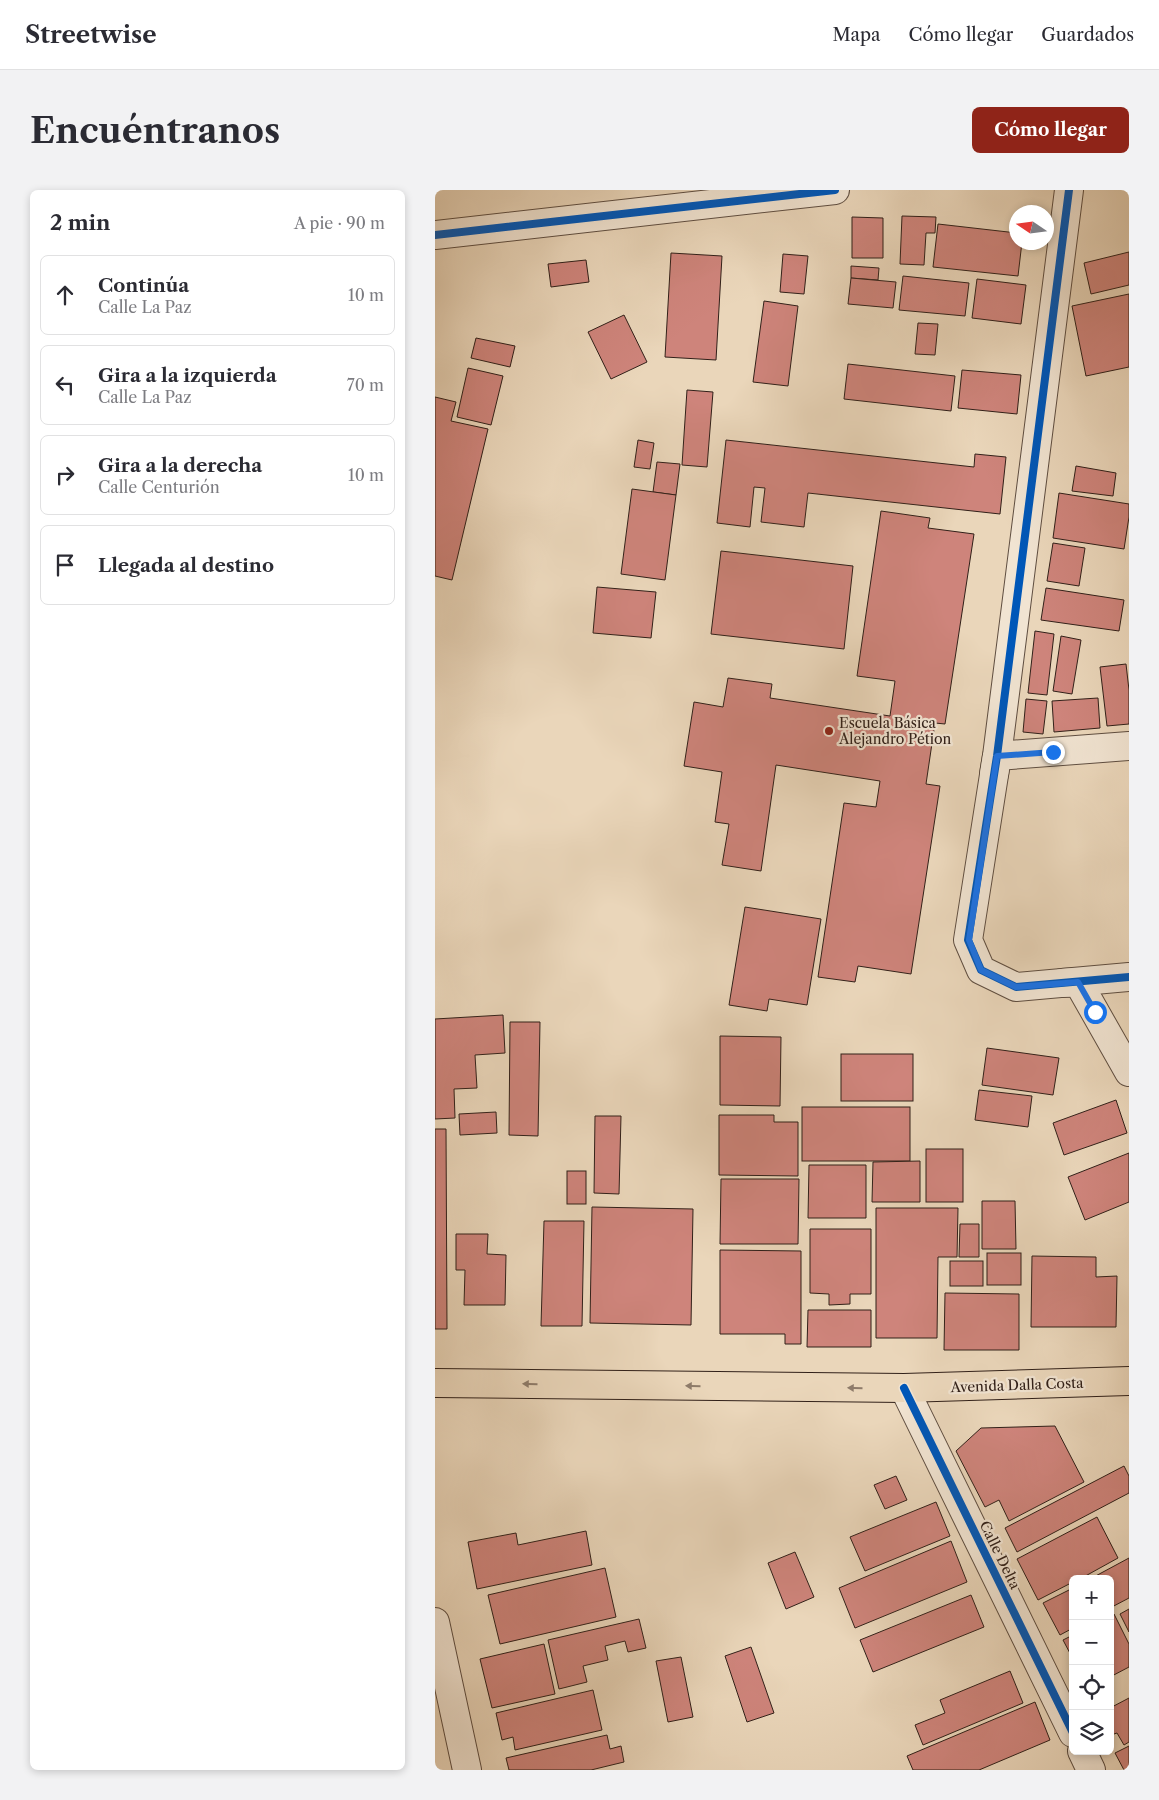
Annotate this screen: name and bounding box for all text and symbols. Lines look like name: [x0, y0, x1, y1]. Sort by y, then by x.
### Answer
text: Streetwise: [25, 20, 157, 49]
text: Mapa: [832, 24, 881, 46]
text: Cómo llegar: [909, 24, 1013, 46]
text: Guardados: [1041, 24, 1134, 46]
button: Cómo llegar: [972, 107, 1129, 153]
text: Encuéntranos: [30, 109, 280, 152]
north arrow: [1009, 205, 1054, 250]
text: 2 min: [50, 210, 110, 235]
text: A pie · 90 m: [294, 213, 385, 233]
text: Continúa: [98, 274, 189, 297]
icon: ahead: [51, 281, 79, 309]
text: 10 m: [348, 285, 384, 305]
text: Calle La Paz: [98, 297, 192, 317]
text: Gira a la izquierda: [98, 364, 277, 387]
icon: left: [51, 371, 79, 399]
text: 70 m: [347, 375, 384, 395]
text: Calle La Paz: [98, 387, 192, 407]
text: Gira a la derecha: [98, 454, 262, 477]
icon: right: [51, 461, 79, 489]
text: 10 m: [348, 465, 384, 485]
text: Calle Centurión: [98, 477, 220, 497]
icon: arrive: [51, 551, 79, 579]
text: Llegada al destino: [98, 554, 274, 577]
place label: Escuela Básica Alejandro Pétion: [838, 714, 952, 748]
marker: Escuela Básica Alejandro Pétion: [823, 725, 835, 737]
route end: [1042, 741, 1065, 764]
route start: [1084, 1001, 1107, 1024]
street label: Avenida Dalla Costa: [949, 1374, 1084, 1396]
one-way arrow: [522, 1380, 538, 1388]
one-way arrow: [685, 1382, 701, 1390]
one-way arrow: [847, 1384, 863, 1392]
street label: Calle Delta: [976, 1518, 1025, 1593]
map controls: [1069, 1575, 1114, 1755]
button: +: [1069, 1575, 1114, 1620]
button: −: [1069, 1620, 1114, 1665]
button: locate: [1069, 1665, 1114, 1710]
button: layers: [1069, 1710, 1114, 1755]

